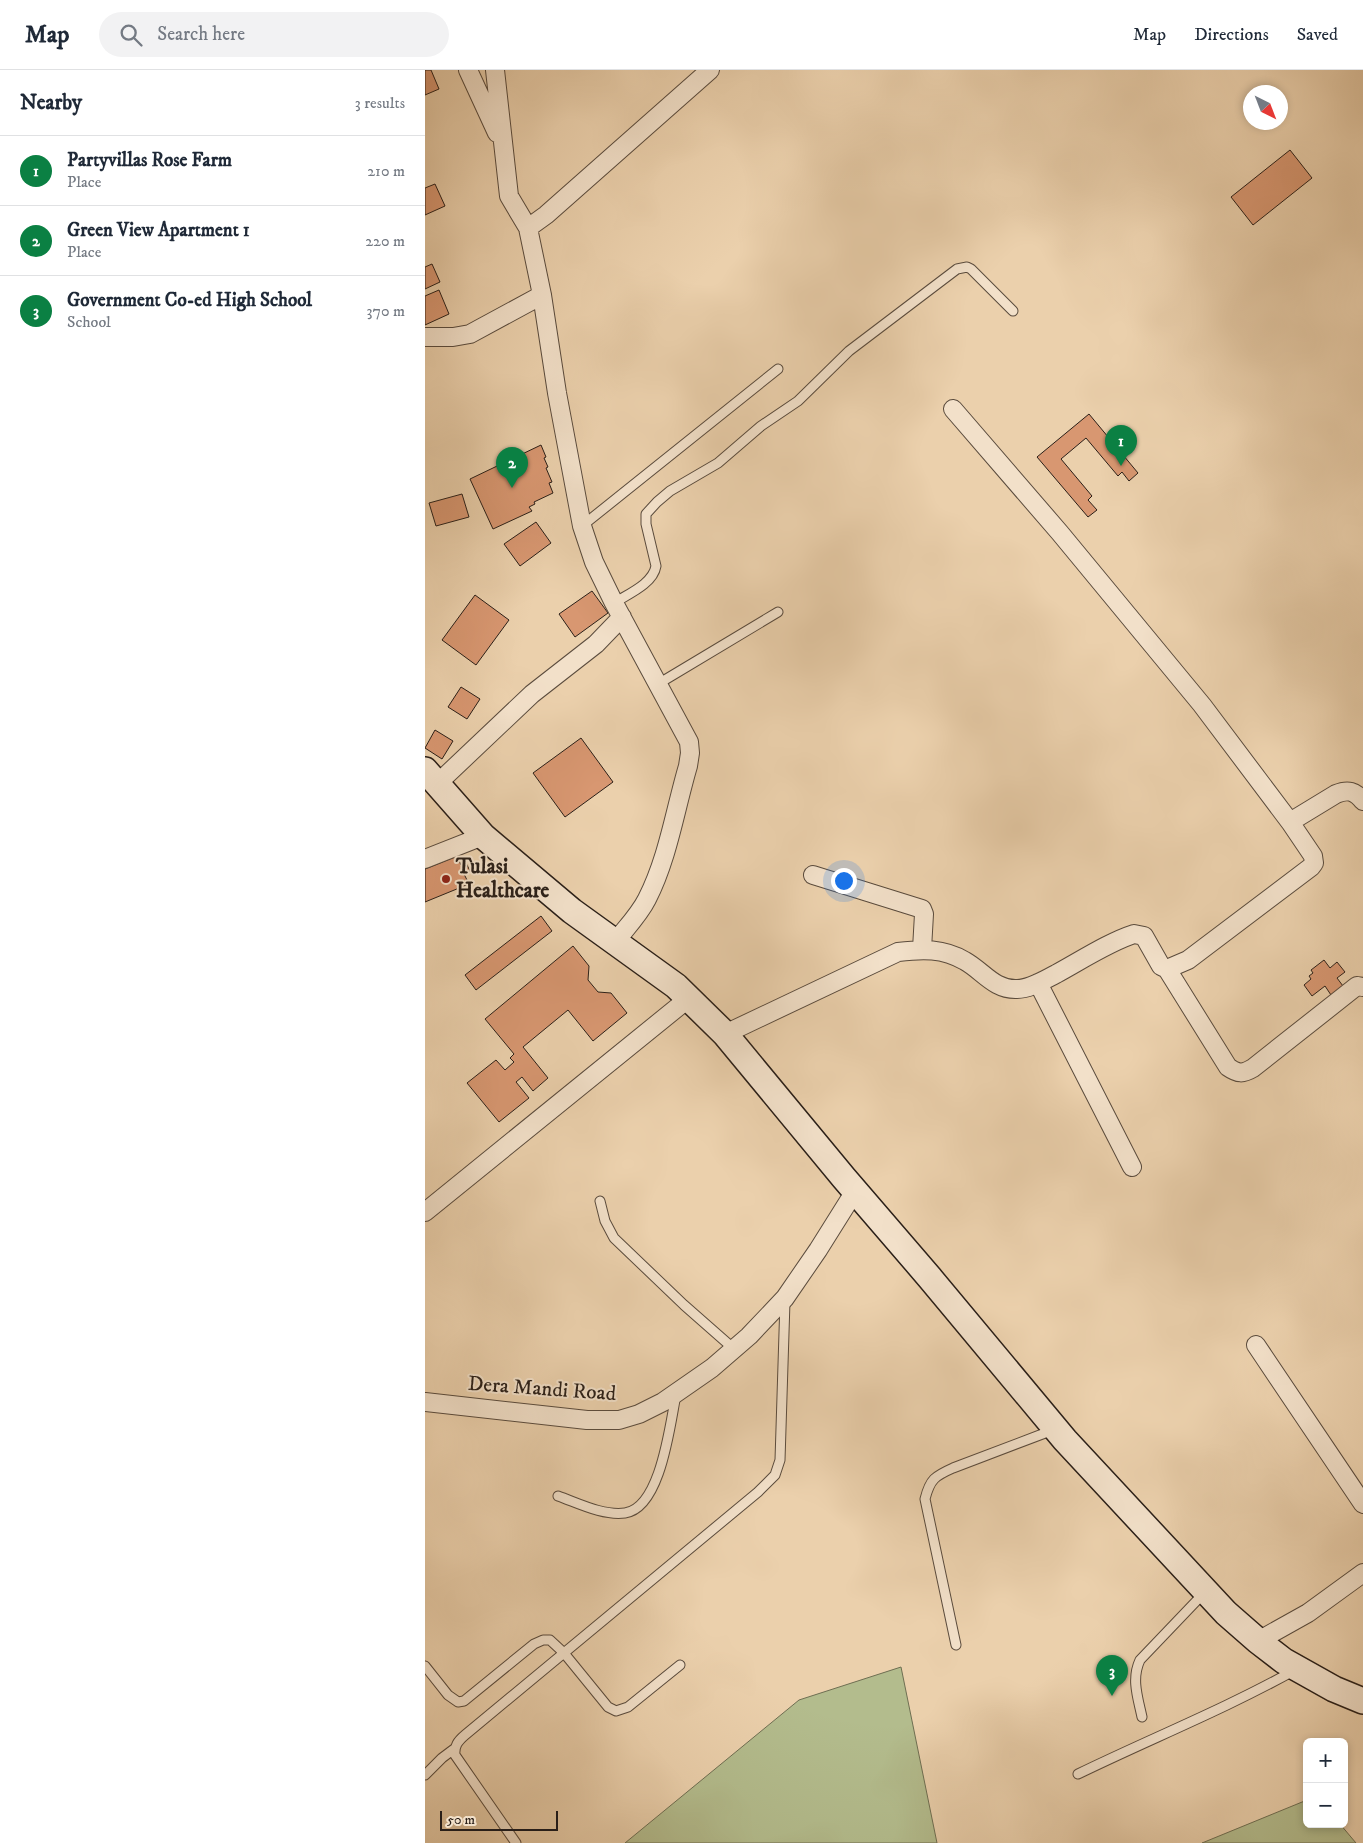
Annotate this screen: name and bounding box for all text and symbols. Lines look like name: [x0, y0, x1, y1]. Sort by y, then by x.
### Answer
search box: [99, 12, 449, 57]
text: Map: [25, 20, 69, 50]
icon: search: [117, 21, 145, 49]
text: Search here: [157, 23, 245, 46]
text: Map: [1133, 24, 1166, 46]
text: Directions: [1194, 24, 1269, 46]
text: Saved: [1297, 24, 1338, 46]
north arrow: [1243, 85, 1288, 130]
text: Nearby: [20, 90, 82, 116]
text: 3 results: [355, 93, 405, 113]
text: Partyvillas Rose Farm: [67, 149, 232, 172]
text: 1: [33, 161, 39, 181]
text: 210 m: [367, 161, 405, 181]
text: Place: [67, 172, 101, 192]
text: Green View Apartment 1: [67, 219, 250, 242]
text: 2: [32, 231, 40, 251]
text: 220 m: [365, 231, 405, 251]
text: Place: [67, 242, 101, 262]
text: Government Co-ed High School: [67, 289, 312, 312]
text: 3: [33, 301, 39, 321]
text: 370 m: [367, 301, 405, 321]
text: School: [67, 312, 111, 332]
pin: 1: [1105, 425, 1137, 466]
pin: 2: [496, 447, 528, 488]
place label: Tulasi Healthcare: [455, 854, 550, 904]
your location: [831, 868, 857, 894]
marker: Tulasi Healthcare: [440, 873, 452, 885]
street label: Dera Mandi Road: [467, 1371, 617, 1407]
pin: 3: [1096, 1655, 1128, 1696]
map controls: [1303, 1738, 1348, 1828]
button: +: [1303, 1738, 1348, 1783]
button: −: [1303, 1783, 1348, 1828]
scale bar: [440, 1808, 557, 1831]
text: 50 m: [447, 1811, 475, 1829]

